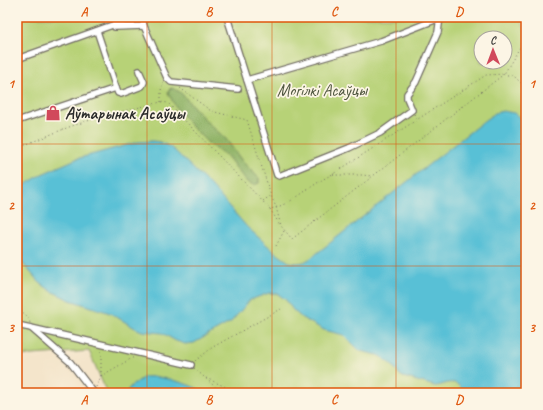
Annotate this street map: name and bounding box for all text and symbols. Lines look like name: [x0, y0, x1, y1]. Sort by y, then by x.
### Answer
text: A: [81, 4, 89, 20]
text: B: [206, 4, 214, 20]
text: C: [331, 4, 339, 20]
text: D: [455, 4, 464, 20]
north arrow: [473, 30, 513, 70]
text: С: [490, 33, 497, 47]
text: 1: [8, 76, 16, 92]
text: 1: [529, 76, 537, 92]
park label: Могілкі Асаўцы: [277, 80, 369, 101]
place label: Аўтарынак Асаўцы: [65, 103, 186, 124]
shop icon: Аўтарынак Асаўцы: [44, 104, 62, 122]
text: 2: [8, 198, 15, 214]
text: 2: [529, 198, 536, 214]
text: 3: [8, 320, 15, 336]
text: 3: [529, 320, 536, 336]
text: A: [81, 392, 89, 408]
text: B: [206, 392, 214, 408]
text: C: [331, 392, 339, 408]
text: D: [455, 392, 464, 408]

